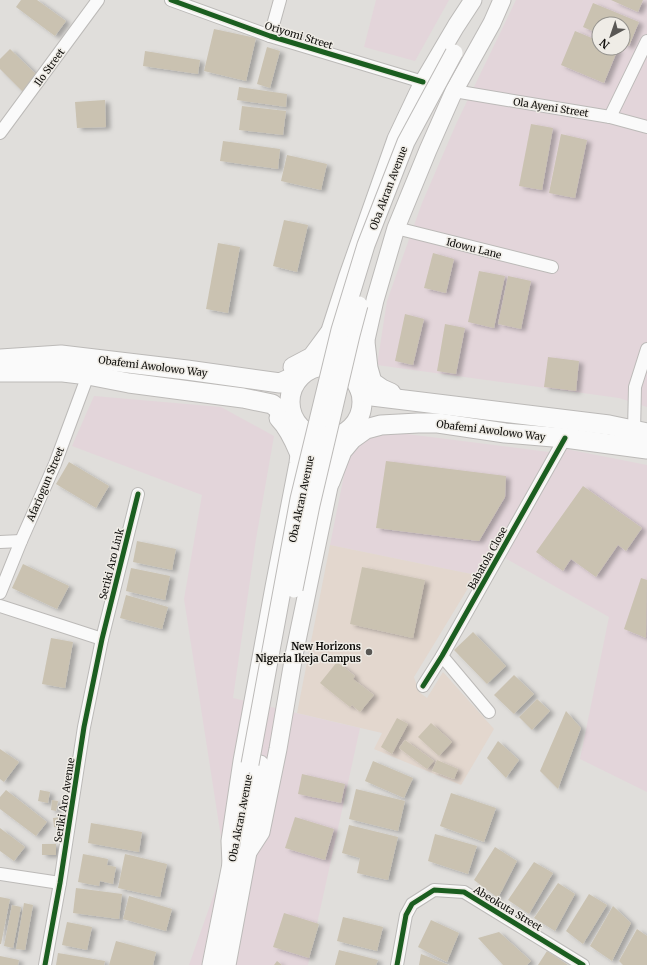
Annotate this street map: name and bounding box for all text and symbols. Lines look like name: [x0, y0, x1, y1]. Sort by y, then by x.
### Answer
north arrow: [591, 16, 631, 56]
street label: Oriyomi Street: [263, 19, 335, 52]
text: N: [597, 35, 612, 52]
street label: Ilo Street: [31, 46, 68, 89]
street label: Ola Ayeni Street: [512, 95, 590, 120]
street label: Oba Akran Avenue: [367, 145, 410, 232]
street label: Idowu Lane: [445, 235, 503, 262]
street label: Obafemi Awolowo Way: [98, 353, 208, 380]
street label: Obafemi Awolowo Way: [436, 417, 546, 444]
street label: Afariogun Street: [23, 445, 67, 524]
street label: Oba Akran Avenue: [286, 455, 317, 544]
street label: Babatola Close: [465, 525, 510, 592]
street label: Seriki Aro Link: [96, 527, 127, 601]
place label: New Horizons Nigeria Ikeja Campus: [256, 640, 361, 665]
marker: New Horizons Nigeria Ikeja Campus: [364, 647, 374, 657]
street label: Seriki Aro Avenue: [51, 757, 78, 843]
street label: Oba Akran Avenue: [226, 773, 255, 863]
street label: Abeokuta Street: [470, 882, 544, 934]

